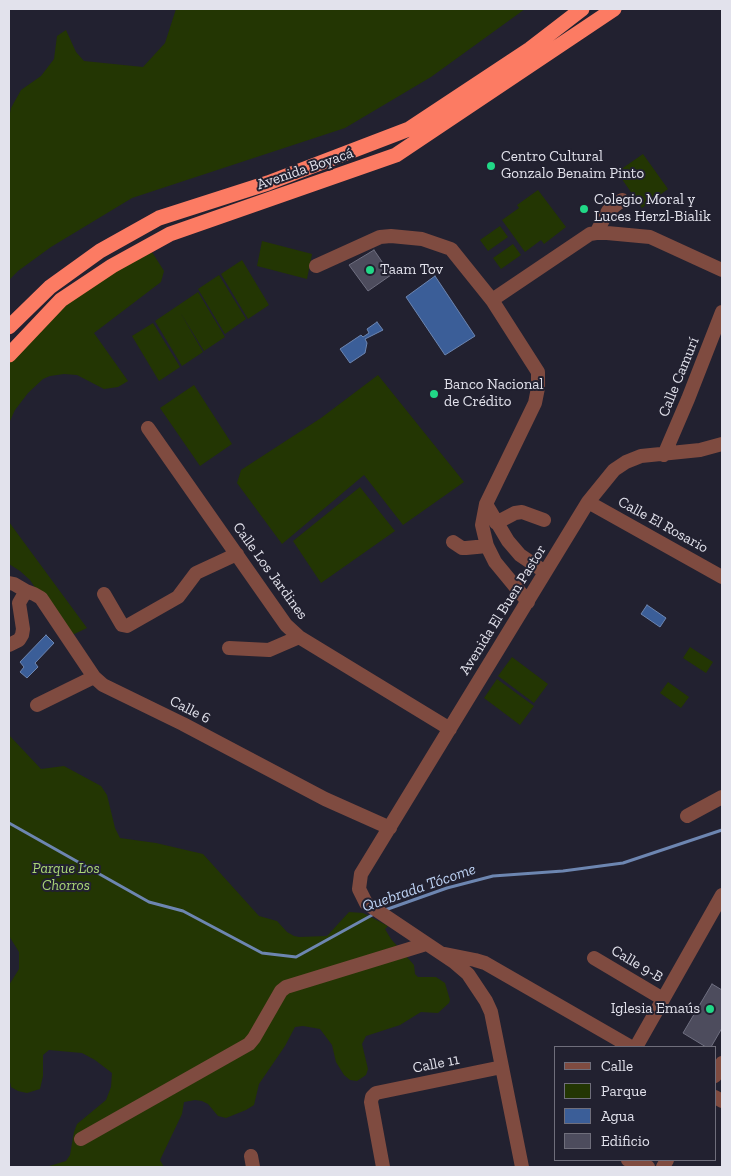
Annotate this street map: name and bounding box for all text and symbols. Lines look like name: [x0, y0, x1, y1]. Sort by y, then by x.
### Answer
street label: Avenida Boyacá: [254, 144, 356, 194]
place label: Centro Cultural Gonzalo Benaim Pinto: [501, 148, 644, 183]
marker: Centro Cultural Gonzalo Benaim Pinto: [485, 160, 497, 172]
place label: Colegio Moral y Luces Herzl-Bialik: [594, 191, 711, 226]
marker: Colegio Moral y Luces Herzl-Bialik: [578, 203, 590, 215]
place label: Taam Tov: [380, 261, 443, 279]
marker: Taam Tov: [364, 264, 376, 276]
street label: Calle Camurí: [655, 335, 703, 419]
place label: Banco Nacional de Crédito: [444, 376, 544, 411]
marker: Banco Nacional de Crédito: [428, 388, 440, 400]
street label: Calle El Rosario: [615, 493, 711, 557]
street label: Calle Los Jardines: [229, 519, 311, 623]
street label: Avenida El Buen Pastor: [456, 542, 550, 678]
street label: Calle 6: [167, 692, 213, 728]
park label: Parque Los Chorros: [32, 860, 100, 895]
water label: Quebrada Tócome: [360, 860, 478, 916]
street label: Calle 9-B: [608, 942, 666, 986]
place label: Iglesia Emaús: [611, 1000, 700, 1018]
marker: Iglesia Emaús: [704, 1003, 716, 1015]
legend: [554, 1046, 716, 1161]
street label: Calle 11: [411, 1051, 461, 1077]
text: Calle: [601, 1057, 633, 1075]
text: Parque: [601, 1082, 647, 1100]
text: Agua: [601, 1107, 634, 1125]
text: Edificio: [601, 1132, 650, 1150]

